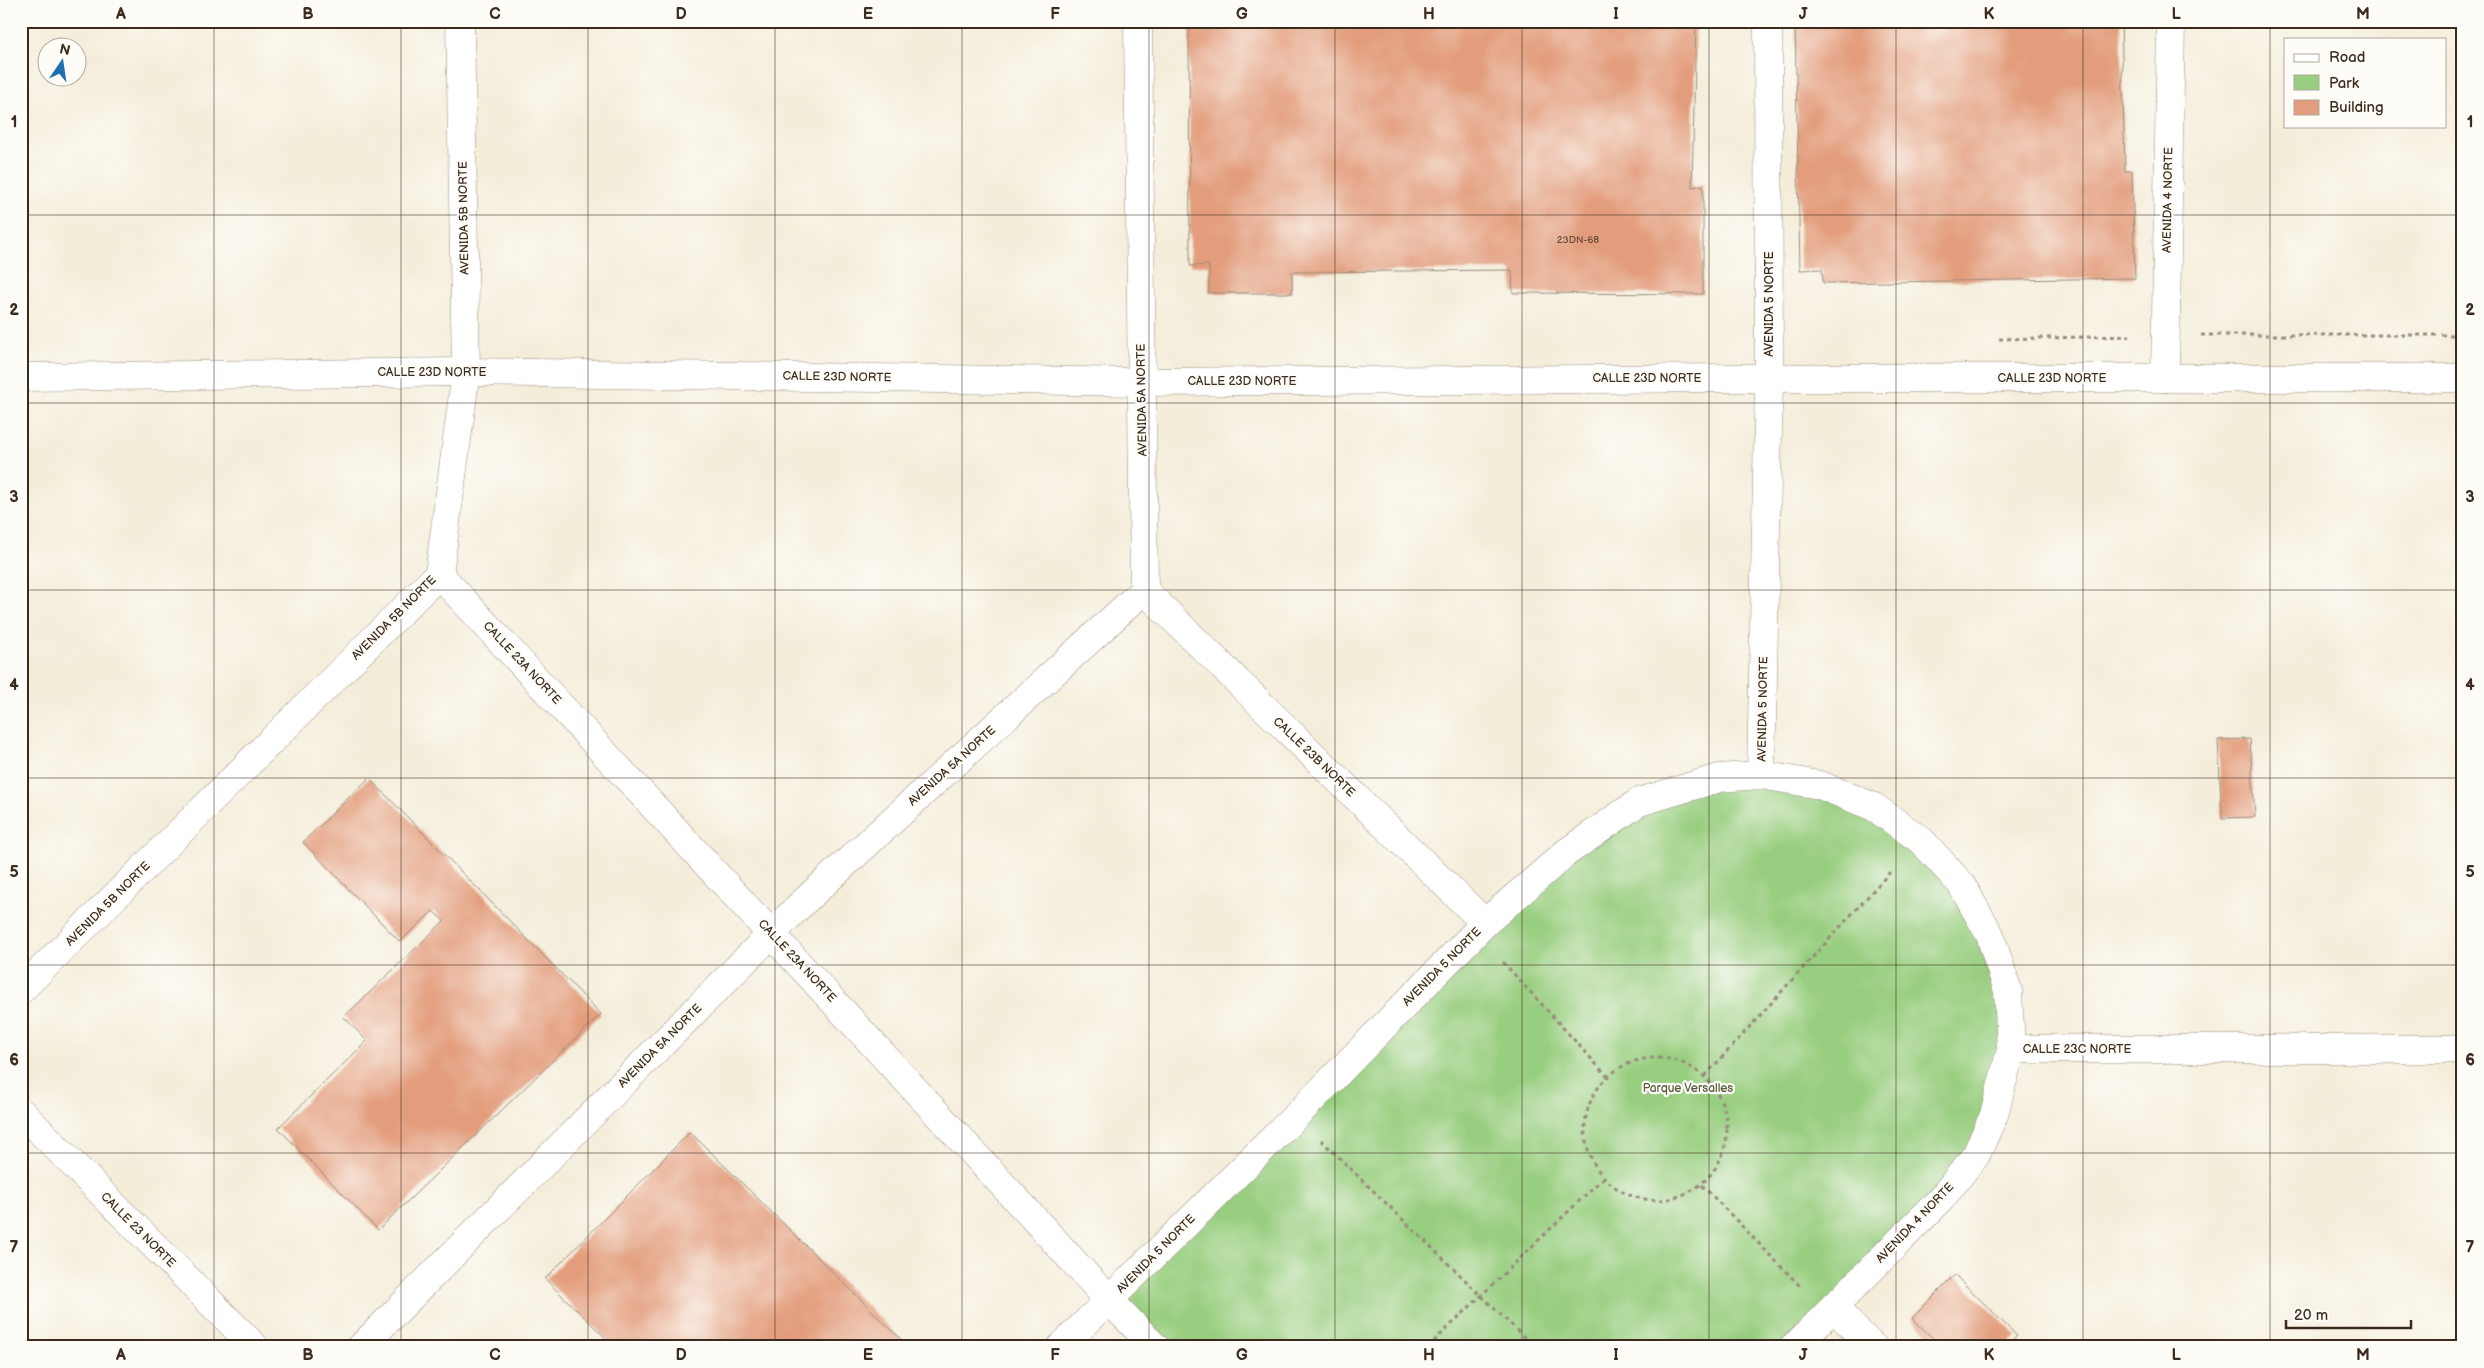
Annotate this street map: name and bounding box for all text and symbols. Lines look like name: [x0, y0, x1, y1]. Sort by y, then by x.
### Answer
text: A: [115, 5, 126, 24]
text: B: [302, 5, 314, 24]
text: C: [489, 5, 501, 24]
text: D: [675, 5, 687, 24]
text: E: [863, 5, 873, 24]
text: F: [1050, 5, 1060, 24]
text: G: [1236, 5, 1248, 24]
text: H: [1423, 5, 1435, 24]
text: I: [1613, 5, 1619, 24]
text: J: [1799, 5, 1808, 24]
text: K: [1984, 5, 1995, 24]
text: L: [2171, 5, 2181, 24]
text: M: [2356, 5, 2370, 24]
north arrow: [38, 38, 88, 88]
legend: [2284, 38, 2446, 128]
text: N: [58, 40, 72, 59]
text: Road: [2329, 48, 2365, 67]
text: Park: [2329, 74, 2360, 93]
text: Building: [2329, 98, 2384, 117]
text: 1: [11, 113, 17, 132]
text: 1: [2467, 113, 2473, 132]
street label: AVENIDA 4 NORTE: [2160, 147, 2176, 253]
street label: AVENIDA 5B NORTE: [456, 161, 472, 275]
house number: 23DN-68: [1557, 234, 1599, 246]
street label: AVENIDA 5 NORTE: [1762, 251, 1777, 357]
text: 2: [9, 301, 19, 320]
text: 2: [2465, 301, 2475, 320]
street label: AVENIDA 5A NORTE: [1134, 343, 1150, 456]
street label: CALLE 23D NORTE: [378, 365, 487, 380]
street label: CALLE 23D NORTE: [782, 369, 892, 385]
street label: CALLE 23D NORTE: [1593, 371, 1702, 386]
street label: CALLE 23D NORTE: [1998, 371, 2107, 386]
street label: CALLE 23D NORTE: [1188, 374, 1297, 389]
text: 3: [9, 488, 19, 507]
text: 3: [2465, 488, 2475, 507]
street label: AVENIDA 5B NORTE: [349, 573, 439, 663]
street label: CALLE 23A NORTE: [480, 619, 564, 707]
street label: AVENIDA 5 NORTE: [1755, 656, 1771, 762]
text: 4: [9, 676, 19, 695]
text: 4: [2465, 676, 2475, 695]
street label: CALLE 23B NORTE: [1270, 714, 1358, 800]
street label: AVENIDA 5A NORTE: [905, 723, 999, 809]
street label: AVENIDA 5B NORTE: [63, 859, 153, 949]
text: 5: [9, 863, 19, 882]
text: 5: [2465, 863, 2475, 882]
street label: CALLE 23A NORTE: [755, 917, 839, 1005]
street label: AVENIDA 5 NORTE: [1399, 924, 1485, 1010]
street label: AVENIDA 5A NORTE: [615, 1001, 705, 1091]
street label: CALLE 23C NORTE: [2023, 1042, 2131, 1057]
text: 6: [9, 1051, 19, 1070]
text: 6: [2465, 1051, 2475, 1070]
park label: Parque Versalles: [1643, 1081, 1733, 1096]
street label: AVENIDA 4 NORTE: [1873, 1180, 1957, 1266]
street label: CALLE 23 NORTE: [97, 1189, 179, 1271]
street label: AVENIDA 5 NORTE: [1113, 1211, 1199, 1297]
text: 7: [10, 1238, 19, 1257]
text: 7: [2466, 1238, 2475, 1257]
scale bar: [2286, 1298, 2412, 1330]
text: 20 m: [2294, 1306, 2328, 1325]
text: A: [115, 1346, 126, 1365]
text: B: [302, 1346, 314, 1365]
text: C: [489, 1346, 501, 1365]
text: D: [675, 1346, 687, 1365]
text: E: [863, 1346, 873, 1365]
text: F: [1050, 1346, 1060, 1365]
text: G: [1236, 1346, 1248, 1365]
text: H: [1423, 1346, 1435, 1365]
text: I: [1613, 1346, 1619, 1365]
text: J: [1799, 1346, 1808, 1365]
text: K: [1984, 1346, 1995, 1365]
text: L: [2171, 1346, 2181, 1365]
text: M: [2356, 1346, 2370, 1365]

